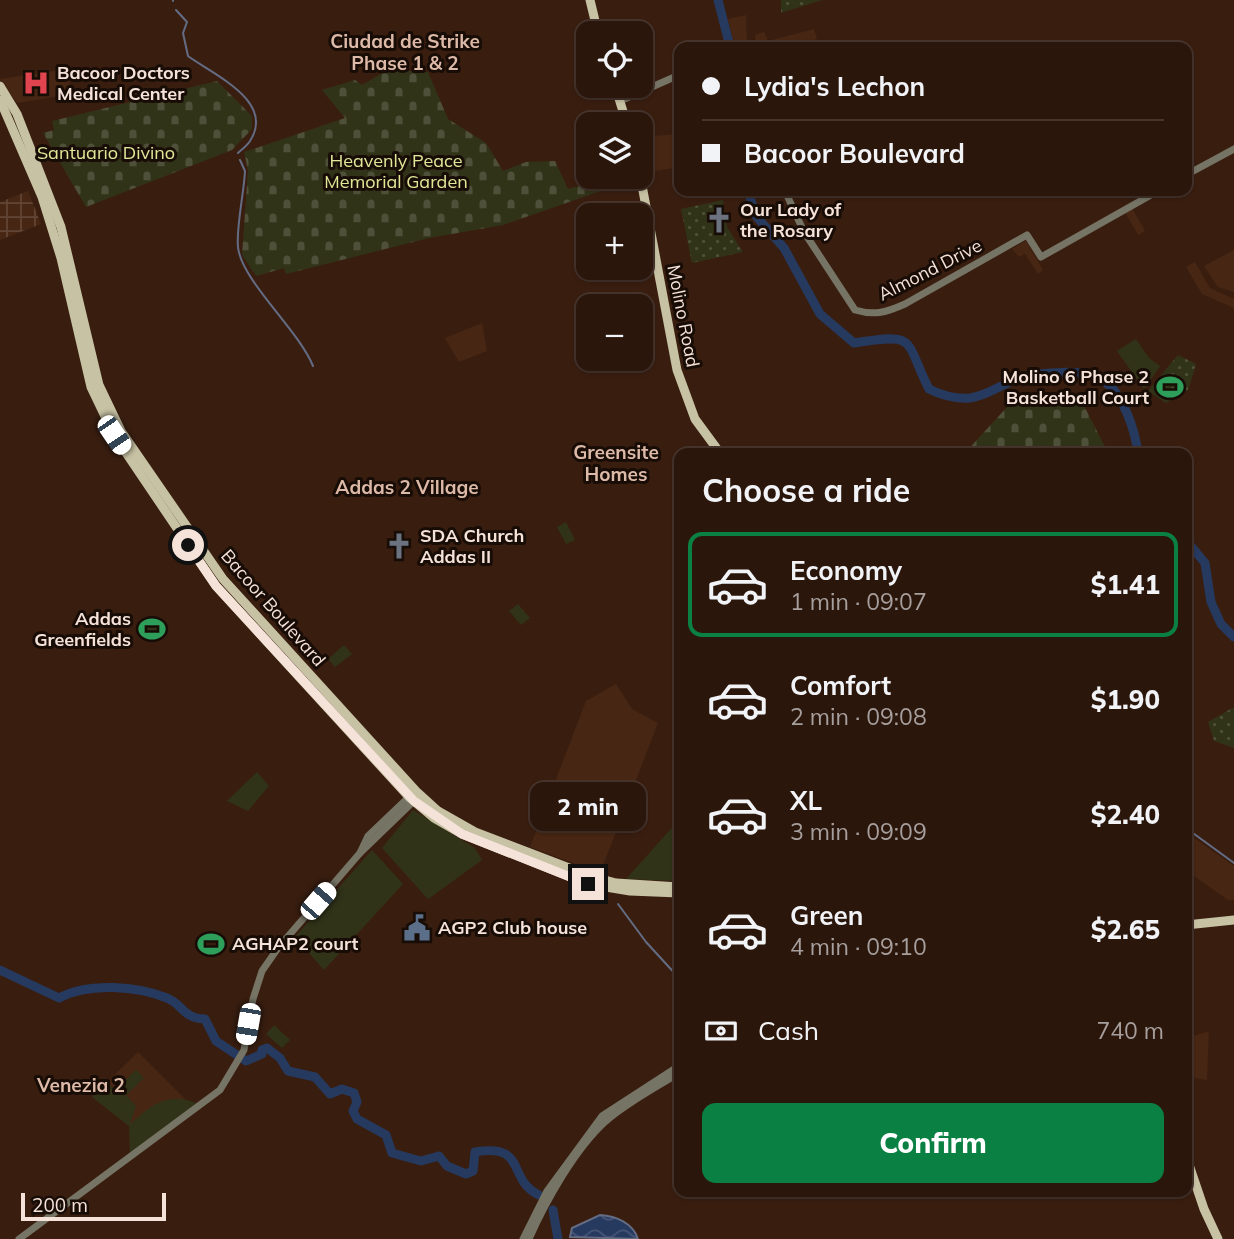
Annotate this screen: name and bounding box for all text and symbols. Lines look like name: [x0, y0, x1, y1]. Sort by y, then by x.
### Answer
map controls: [576, 21, 653, 371]
button: locate: [576, 21, 653, 98]
district label: Ciudad de Strike Phase 1 & 2: [330, 29, 480, 75]
place label: Bacoor Doctors Medical Center: [57, 61, 190, 105]
hospital icon: Bacoor Doctors Medical Center: [21, 68, 51, 98]
text: Lydia's Lechon: [744, 70, 925, 103]
button: layers: [576, 112, 653, 189]
text: Bacoor Boulevard: [744, 137, 965, 170]
park label: Santuario Divino: [37, 141, 175, 164]
park label: Heavenly Peace Memorial Garden: [324, 149, 468, 193]
place label: Our Lady of the Rosary: [740, 198, 842, 242]
button: +: [576, 203, 653, 280]
church icon: Our Lady of the Rosary: [704, 205, 734, 235]
street label: Almond Drive: [874, 234, 985, 305]
street label: Molino Road: [662, 263, 705, 369]
button: −: [576, 294, 653, 371]
place label: Molino 6 Phase 2 Basketball Court: [1002, 365, 1149, 409]
sports icon: Molino 6 Phase 2 Basketball Court: [1155, 372, 1185, 402]
car: [94, 412, 135, 458]
district label: Greensite Homes: [573, 440, 659, 486]
text: Choose a ride: [702, 470, 910, 510]
district label: Addas 2 Village: [335, 475, 479, 499]
place label: SDA Church Addas II: [420, 524, 524, 568]
route start: [172, 529, 204, 561]
church icon: SDA Church Addas II: [384, 531, 414, 561]
street label: Bacoor Boulevard: [216, 544, 331, 671]
icon: car: [706, 553, 769, 616]
text: Economy: [790, 554, 902, 587]
text: $1.41: [1091, 568, 1160, 601]
text: 1 min · 09:07: [790, 587, 927, 616]
place label: Addas Greenfields: [34, 607, 131, 651]
sports icon: Addas Greenfields: [137, 614, 167, 644]
icon: car: [706, 668, 769, 731]
text: Comfort: [790, 669, 891, 702]
text: $1.90: [1091, 683, 1160, 716]
text: 2 min · 09:08: [790, 702, 927, 731]
callout: 2 min: [530, 782, 646, 832]
icon: car: [706, 783, 769, 846]
text: XL: [790, 784, 822, 817]
text: 2 min: [557, 792, 619, 821]
text: $2.40: [1091, 798, 1160, 831]
text: 3 min · 09:09: [790, 817, 927, 846]
route end: [572, 868, 604, 900]
car: [297, 878, 340, 924]
icon: car: [706, 898, 769, 961]
text: Green: [790, 899, 863, 932]
public building icon: AGP2 Club house: [402, 913, 432, 943]
text: $2.65: [1091, 913, 1160, 946]
place label: AGP2 Club house: [438, 916, 587, 939]
sports icon: AGHAP2 court: [196, 929, 226, 959]
place label: AGHAP2 court: [232, 932, 359, 955]
text: 4 min · 09:10: [790, 932, 927, 961]
car: [235, 1001, 262, 1047]
icon: cash: [702, 1012, 740, 1050]
text: Cash: [758, 1014, 819, 1047]
text: 740 m: [1096, 1016, 1164, 1045]
district label: Venezia 2: [36, 1073, 125, 1097]
button: Confirm: [702, 1103, 1164, 1183]
scale bar: [21, 1190, 166, 1222]
text: 200 m: [32, 1193, 88, 1217]

